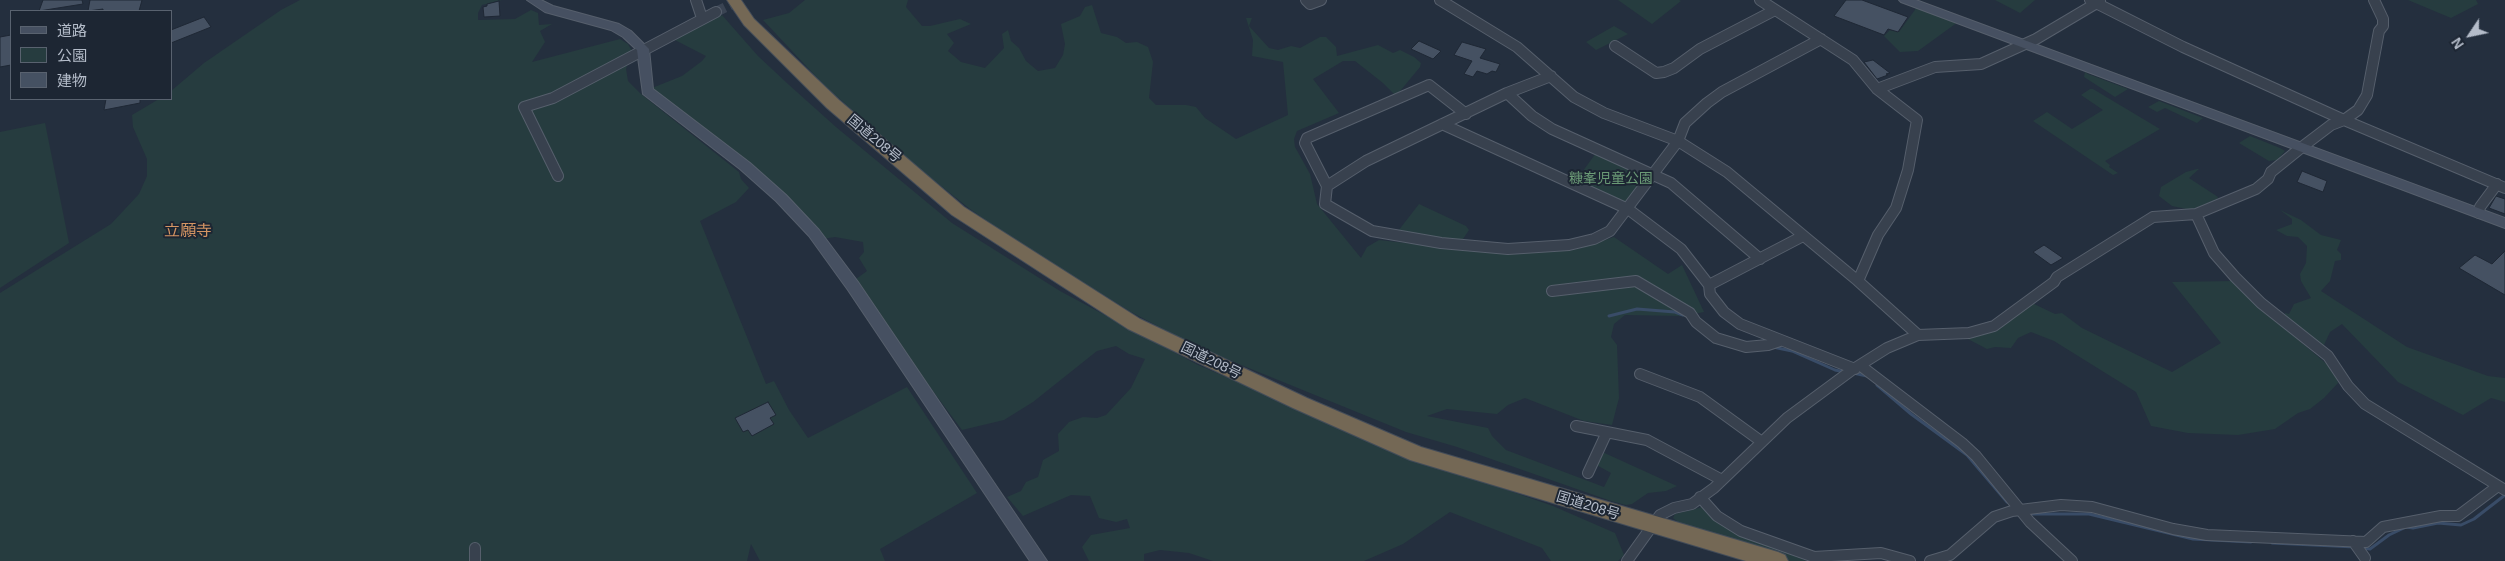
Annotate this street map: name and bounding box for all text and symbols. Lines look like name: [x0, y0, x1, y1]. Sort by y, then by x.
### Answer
legend: [10, 10, 172, 100]
north arrow: [2445, 10, 2495, 60]
text: 道路: [57, 22, 87, 39]
text: N: [2448, 35, 2467, 52]
text: 公園: [57, 47, 87, 64]
text: 建物: [57, 72, 87, 89]
street label: 国道208号: [844, 112, 904, 166]
park label: 糠峯児童公園: [1569, 171, 1653, 187]
district label: 立願寺: [164, 222, 212, 242]
street label: 国道208号: [1178, 339, 1244, 383]
street label: 国道208号: [1554, 488, 1622, 524]

